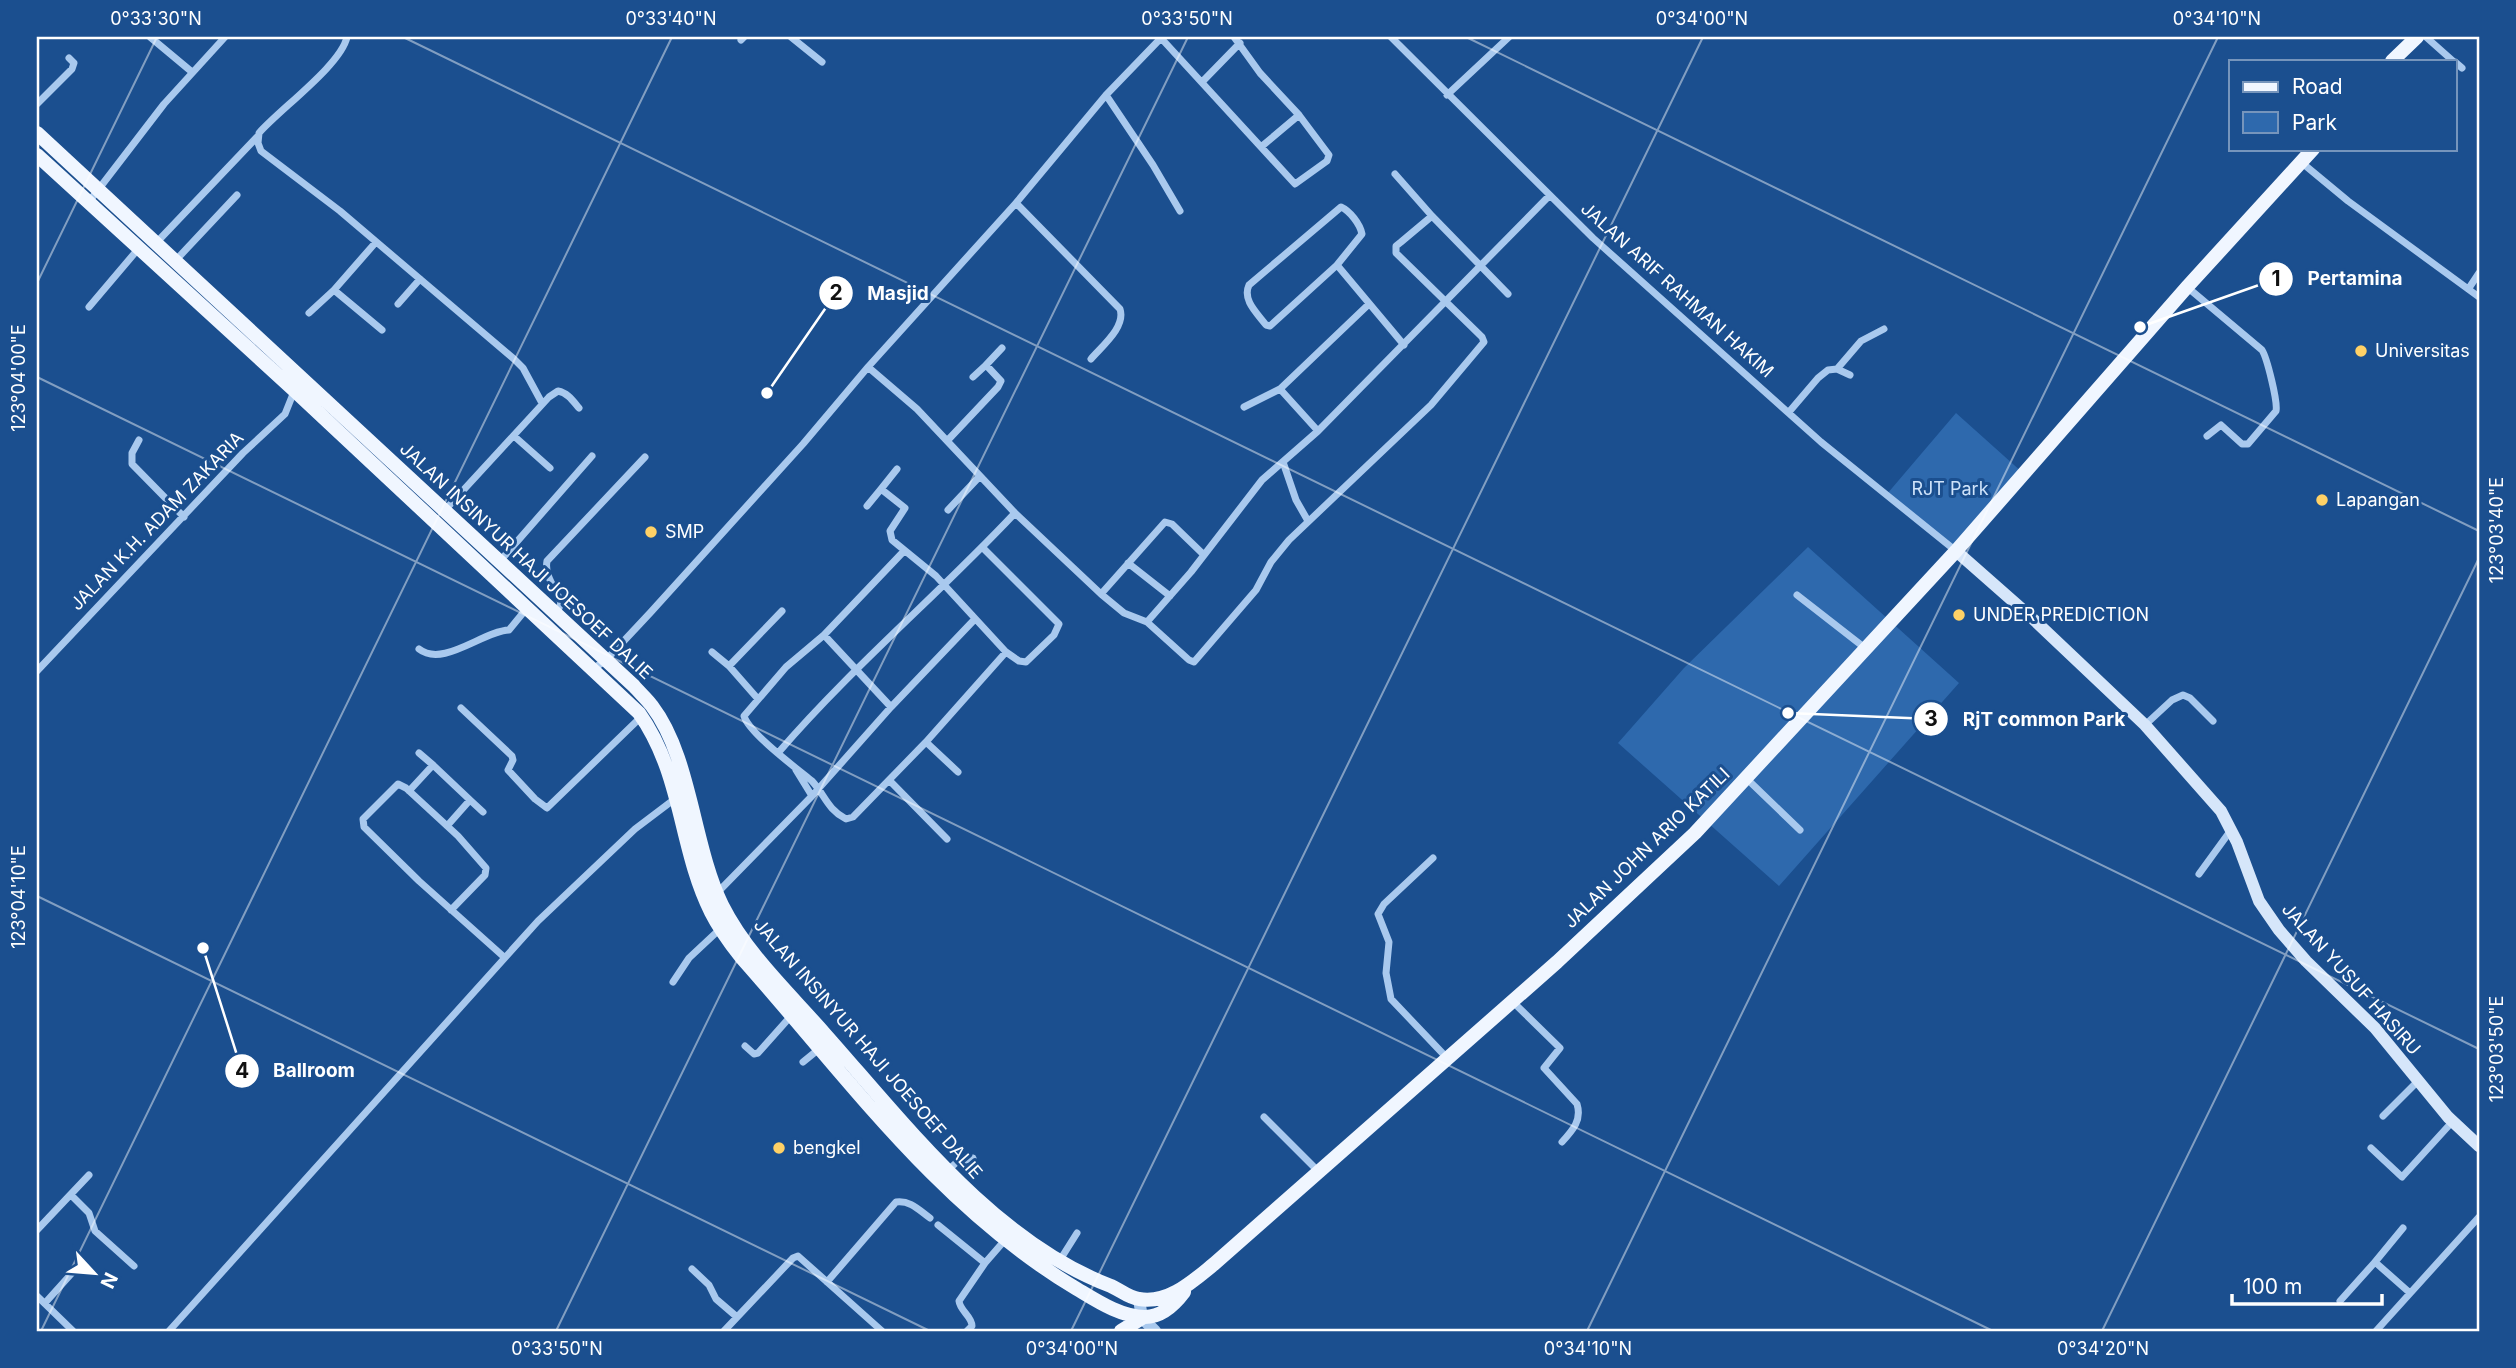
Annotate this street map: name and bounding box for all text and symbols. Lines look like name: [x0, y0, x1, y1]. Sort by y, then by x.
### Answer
text: 0°33'30"N: [110, 8, 202, 29]
text: 0°33'40"N: [626, 8, 717, 29]
text: 0°33'50"N: [1141, 8, 1233, 29]
text: 0°34'00"N: [1656, 8, 1748, 29]
text: 0°34'10"N: [2173, 8, 2261, 29]
legend: [2229, 60, 2456, 150]
text: Road: [2292, 74, 2343, 99]
text: Park: [2292, 110, 2337, 135]
street label: JALAN ARIF RAHMAN HAKIM: [1577, 198, 1778, 382]
callout: Pertamina: [2259, 259, 2417, 299]
text: 1: [2271, 266, 2281, 291]
text: Pertamina: [2307, 267, 2403, 290]
callout: Masjid: [818, 273, 943, 313]
text: 2: [829, 280, 843, 305]
text: Masjid: [867, 282, 929, 305]
text: 123°04'00"E: [8, 324, 29, 432]
place label: Universitas: [2375, 340, 2470, 361]
marker: Universitas: [2353, 343, 2369, 359]
street label: JALAN K.H. ADAM ZAKARIA: [66, 427, 248, 614]
street label: JALAN INSINYUR HAJI JOESOEF DALIE: [396, 438, 657, 683]
text: 123°03'40"E: [2486, 477, 2507, 583]
park label: RJT Park: [1911, 478, 1989, 499]
place label: Lapangan: [2336, 489, 2420, 510]
marker: Lapangan: [2314, 492, 2330, 508]
place label: SMP: [665, 521, 704, 542]
marker: SMP: [643, 524, 659, 540]
place label: UNDER PREDICTION: [1973, 604, 2149, 625]
marker: UNDER PREDICTION: [1951, 607, 1967, 623]
callout: RjT common Park: [1914, 699, 2139, 739]
text: 3: [1924, 706, 1938, 731]
text: RjT common Park: [1963, 708, 2125, 731]
street label: JALAN JOHN ARIO KATILI: [1560, 763, 1734, 932]
text: 123°04'10"E: [8, 845, 29, 949]
street label: JALAN YUSUF HASIRU: [2278, 898, 2425, 1059]
street label: JALAN INSINYUR HAJI JOESOEF DALIE: [750, 914, 987, 1183]
text: 123°03'50"E: [2486, 996, 2507, 1102]
callout: Ballroom: [224, 1051, 369, 1091]
text: 4: [235, 1058, 249, 1083]
text: Ballroom: [273, 1059, 355, 1082]
place label: bengkel: [793, 1137, 861, 1158]
marker: bengkel: [771, 1140, 787, 1156]
north arrow: [60, 1238, 130, 1308]
scale bar: [2232, 1263, 2383, 1307]
text: N: [95, 1269, 122, 1292]
text: 100 m: [2243, 1274, 2302, 1299]
text: 0°33'50"N: [511, 1338, 603, 1359]
text: 0°34'00"N: [1026, 1338, 1118, 1359]
text: 0°34'10"N: [1544, 1338, 1632, 1359]
text: 0°34'20"N: [2057, 1338, 2149, 1359]

